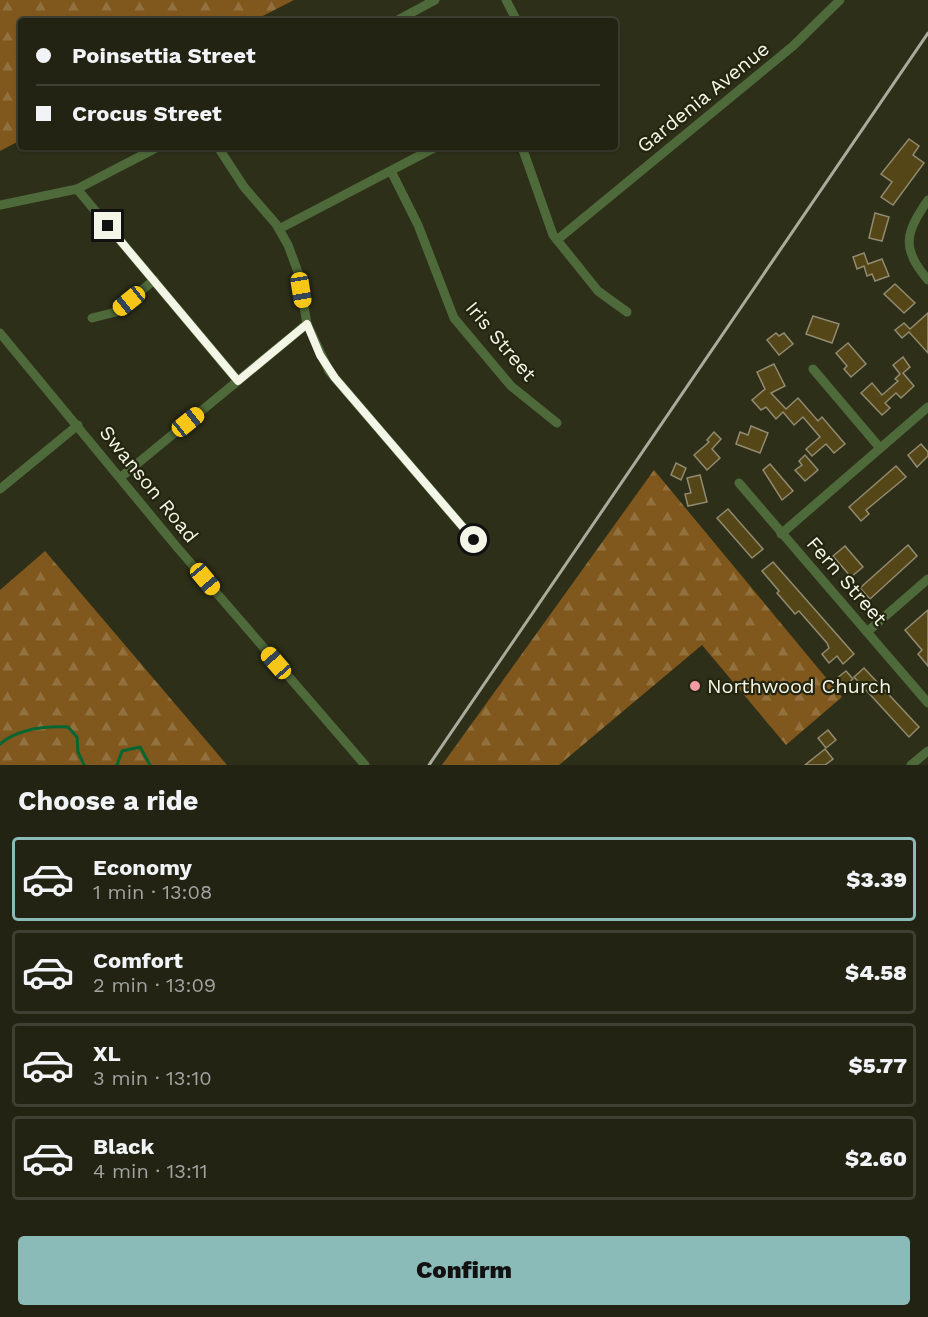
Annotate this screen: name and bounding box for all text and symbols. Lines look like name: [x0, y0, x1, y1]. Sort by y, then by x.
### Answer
street label: Gardenia Avenue: [632, 36, 774, 158]
text: Poinsettia Street: [72, 43, 256, 68]
text: Crocus Street: [72, 101, 222, 126]
route end: [94, 212, 121, 239]
car: [289, 271, 313, 309]
car: [109, 283, 149, 319]
street label: Iris Street: [461, 296, 542, 386]
car: [168, 404, 208, 440]
street label: Swanson Road: [94, 421, 204, 547]
route start: [460, 526, 487, 553]
street label: Fern Street: [802, 532, 893, 631]
car: [187, 559, 223, 599]
car: [257, 644, 295, 682]
place label: Northwood Church: [707, 674, 891, 698]
marker: Northwood Church: [688, 679, 702, 693]
text: Choose a ride: [18, 785, 198, 817]
icon: car: [21, 852, 75, 906]
text: Economy: [93, 855, 192, 880]
text: $3.39: [846, 867, 907, 892]
text: 1 min · 13:08: [93, 880, 212, 904]
icon: car: [21, 945, 75, 999]
text: Comfort: [93, 948, 183, 973]
text: $4.58: [845, 960, 907, 985]
text: 2 min · 13:09: [93, 973, 216, 997]
icon: car: [21, 1038, 75, 1092]
text: XL: [93, 1041, 121, 1066]
text: $5.77: [849, 1053, 907, 1078]
text: 3 min · 13:10: [93, 1066, 212, 1090]
icon: car: [21, 1131, 75, 1185]
text: Black: [93, 1134, 154, 1159]
text: $2.60: [845, 1146, 907, 1171]
text: 4 min · 13:11: [93, 1159, 208, 1183]
button: Confirm: [18, 1236, 910, 1305]

